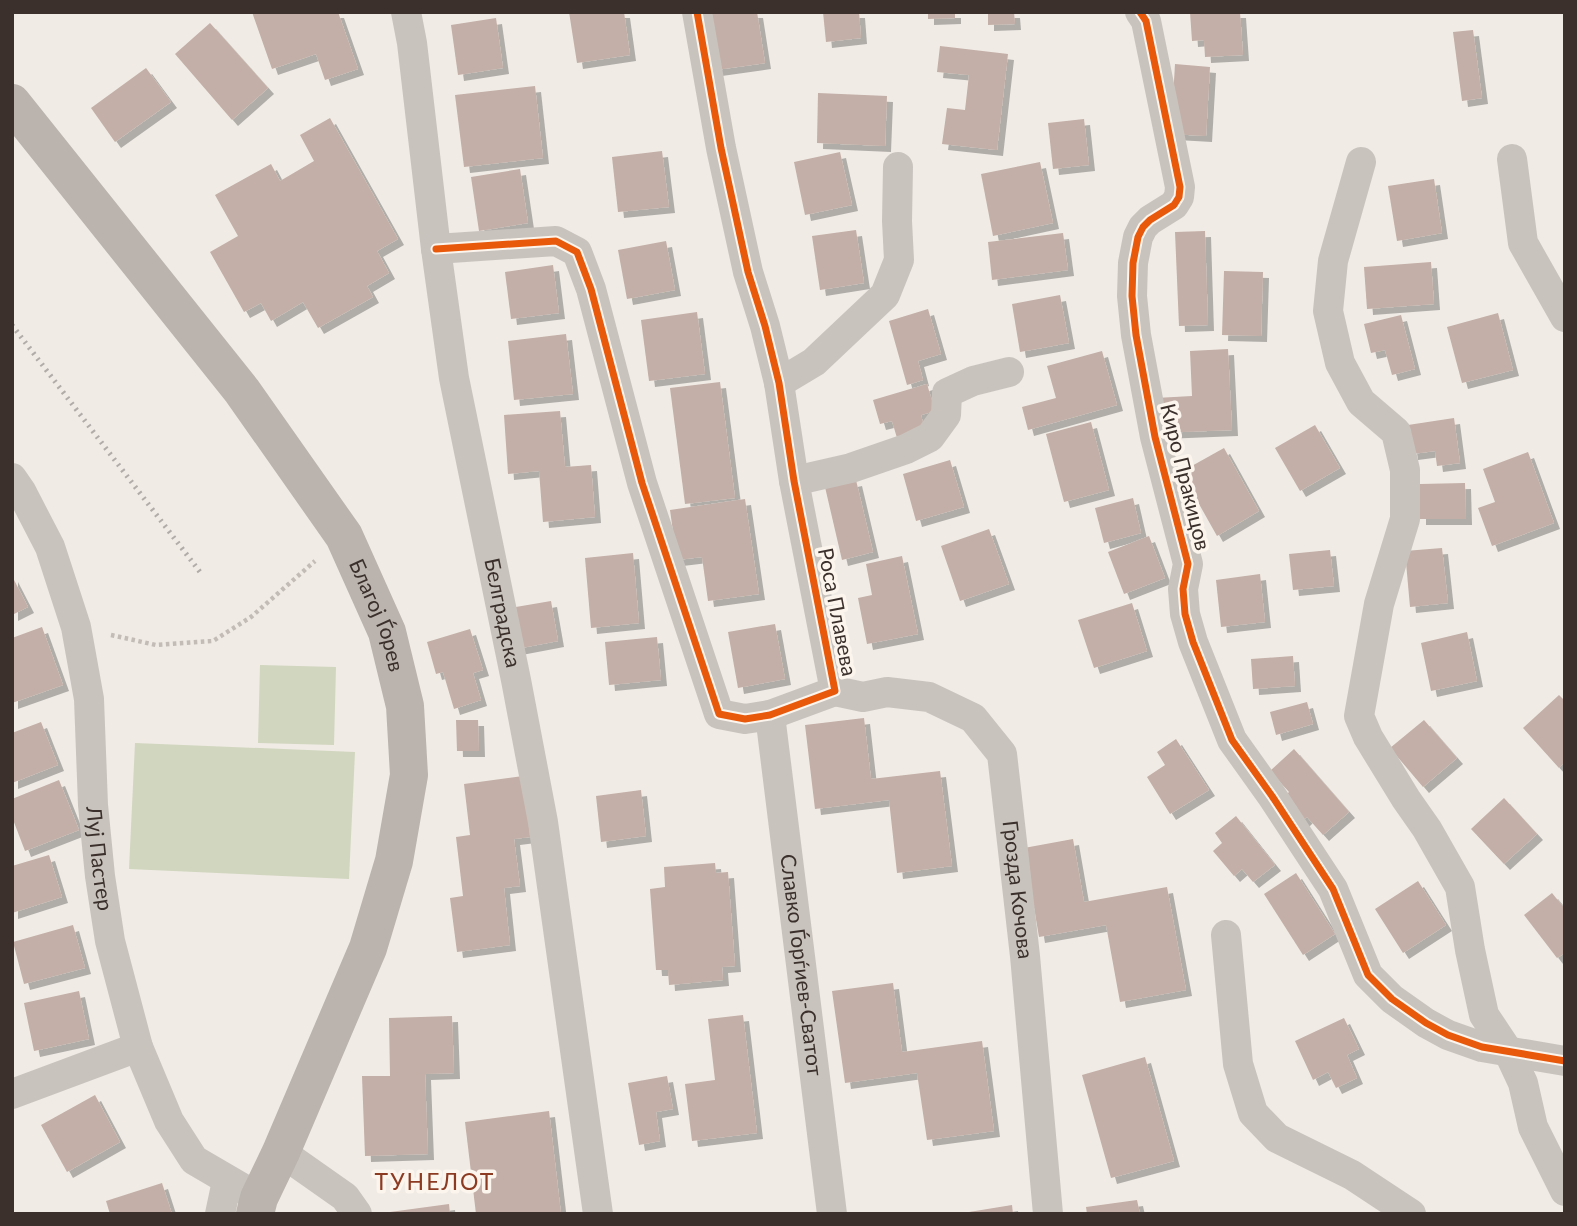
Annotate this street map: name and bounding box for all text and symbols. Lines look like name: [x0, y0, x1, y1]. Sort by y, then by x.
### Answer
street label: Киро Пракицов: [1156, 401, 1217, 553]
street label: Роса Плавева: [814, 545, 863, 678]
street label: Благој Ѓорев: [345, 555, 410, 674]
street label: Белградска: [480, 556, 527, 670]
street label: Луј Пастер: [82, 804, 119, 912]
street label: Грозда Кочова: [999, 819, 1039, 960]
street label: Славко Ѓорѓиев-Сватот: [776, 853, 829, 1078]
district label: ТУНЕЛОТ: [375, 1167, 495, 1195]

